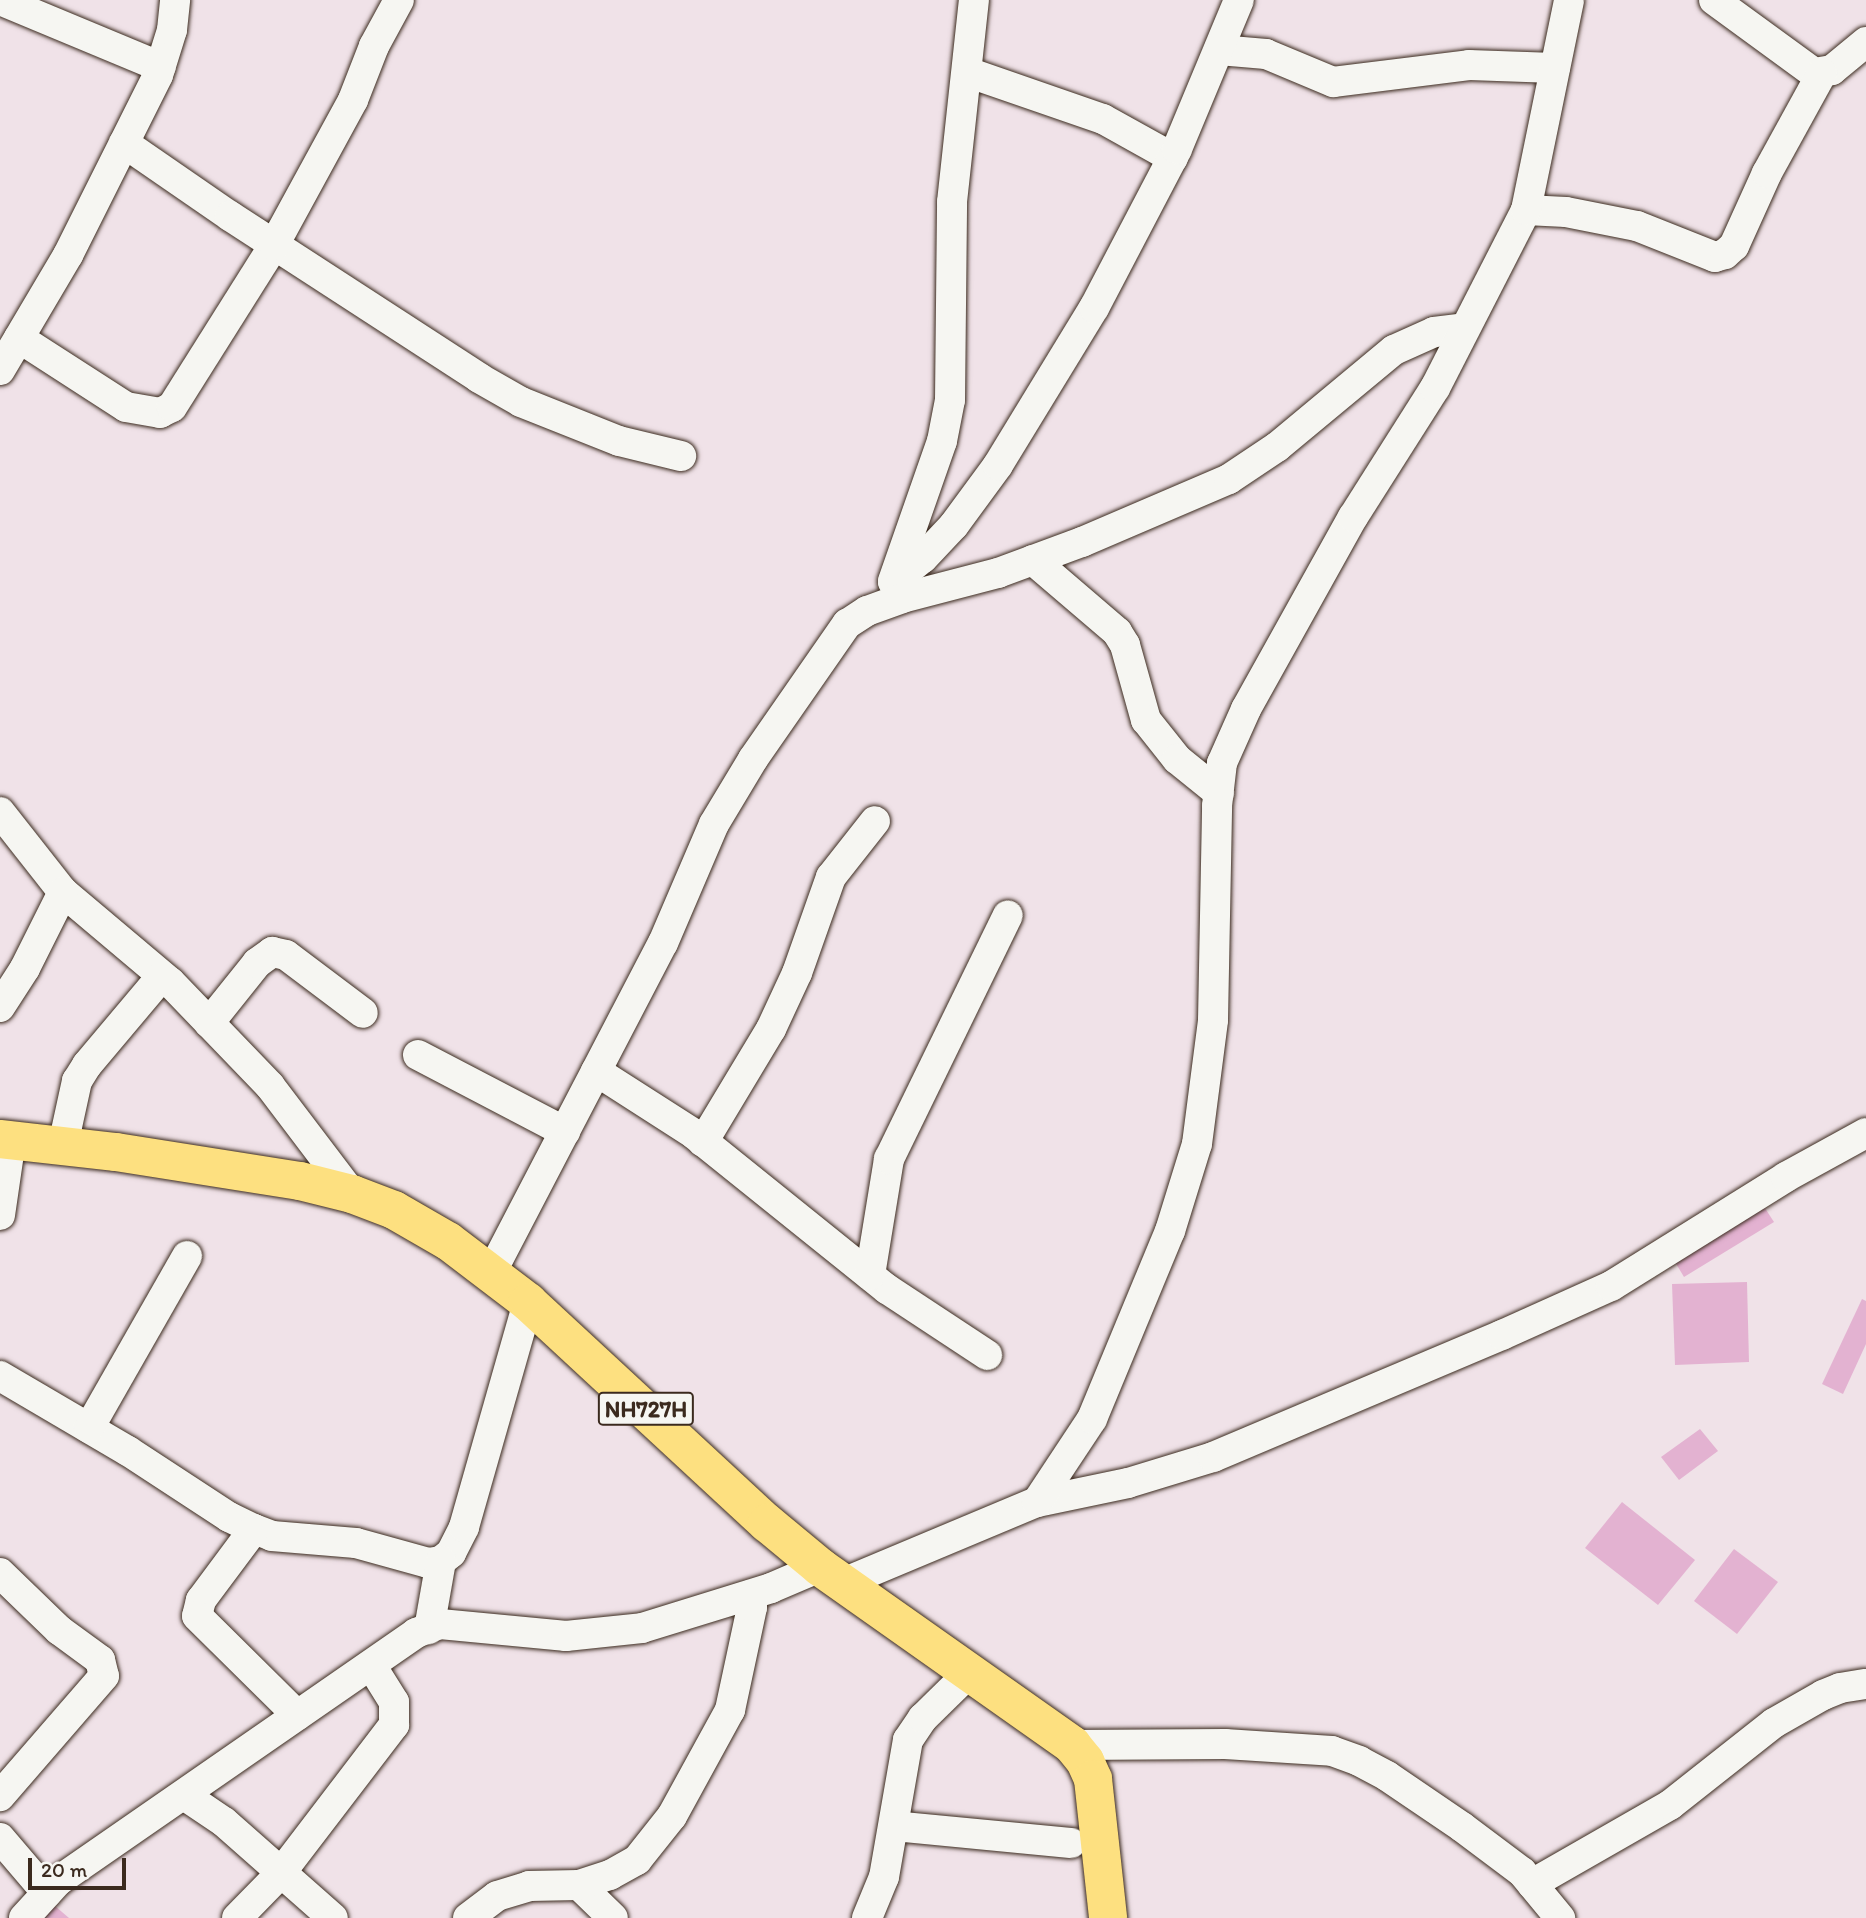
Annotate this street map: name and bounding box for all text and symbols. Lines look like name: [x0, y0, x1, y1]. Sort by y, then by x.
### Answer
road number: NH727H: [597, 1390, 695, 1428]
scale bar: [32, 1844, 130, 1888]
text: 20 m: [41, 1857, 87, 1882]

